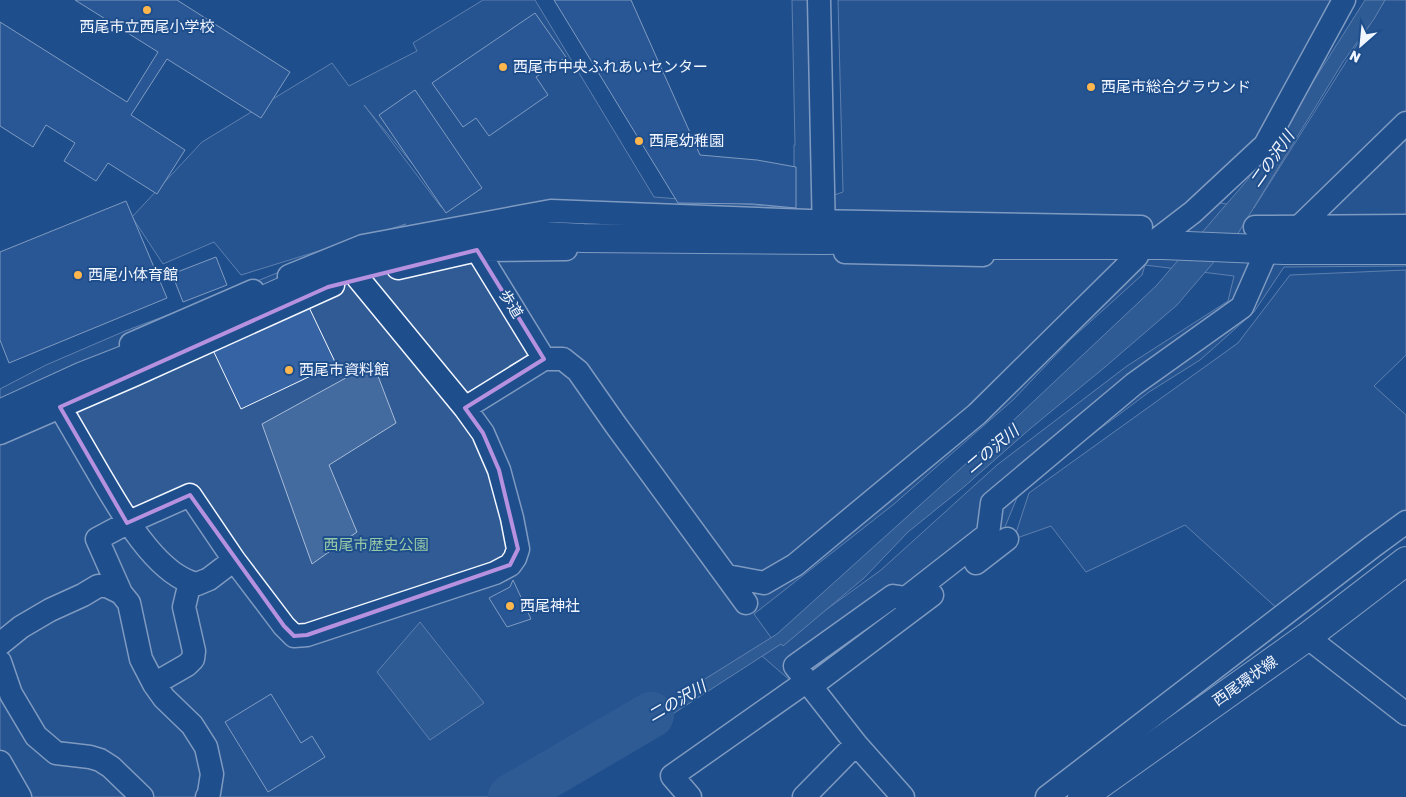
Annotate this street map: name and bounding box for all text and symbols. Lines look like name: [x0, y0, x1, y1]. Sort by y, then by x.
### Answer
marker: 西尾市立西尾小学校: [141, 4, 153, 16]
place label: 西尾市立西尾小学校: [79, 18, 215, 36]
north arrow: [1336, 20, 1386, 70]
text: N: [1347, 46, 1364, 66]
place label: 西尾市中央ふれあいセンター: [513, 58, 708, 76]
marker: 西尾市中央ふれあいセンター: [497, 61, 509, 73]
place label: 西尾市総合グラウンド: [1101, 78, 1251, 96]
marker: 西尾市総合グラウンド: [1085, 81, 1097, 93]
water label: 二の沢川: [1246, 126, 1299, 191]
place label: 西尾幼稚園: [649, 132, 724, 150]
marker: 西尾幼稚園: [633, 135, 645, 147]
place label: 西尾小体育館: [88, 266, 178, 284]
marker: 西尾小体育館: [72, 269, 84, 281]
street label: 歩道: [495, 287, 527, 321]
place label: 西尾市資料館: [299, 361, 389, 379]
marker: 西尾市資料館: [283, 364, 295, 376]
water label: 二の沢川: [961, 420, 1024, 477]
park label: 西尾市歴史公園: [323, 536, 429, 554]
place label: 西尾神社: [520, 597, 580, 615]
marker: 西尾神社: [504, 600, 516, 612]
street label: 西尾環状線: [1209, 652, 1281, 710]
water label: 二の沢川: [645, 676, 711, 725]

